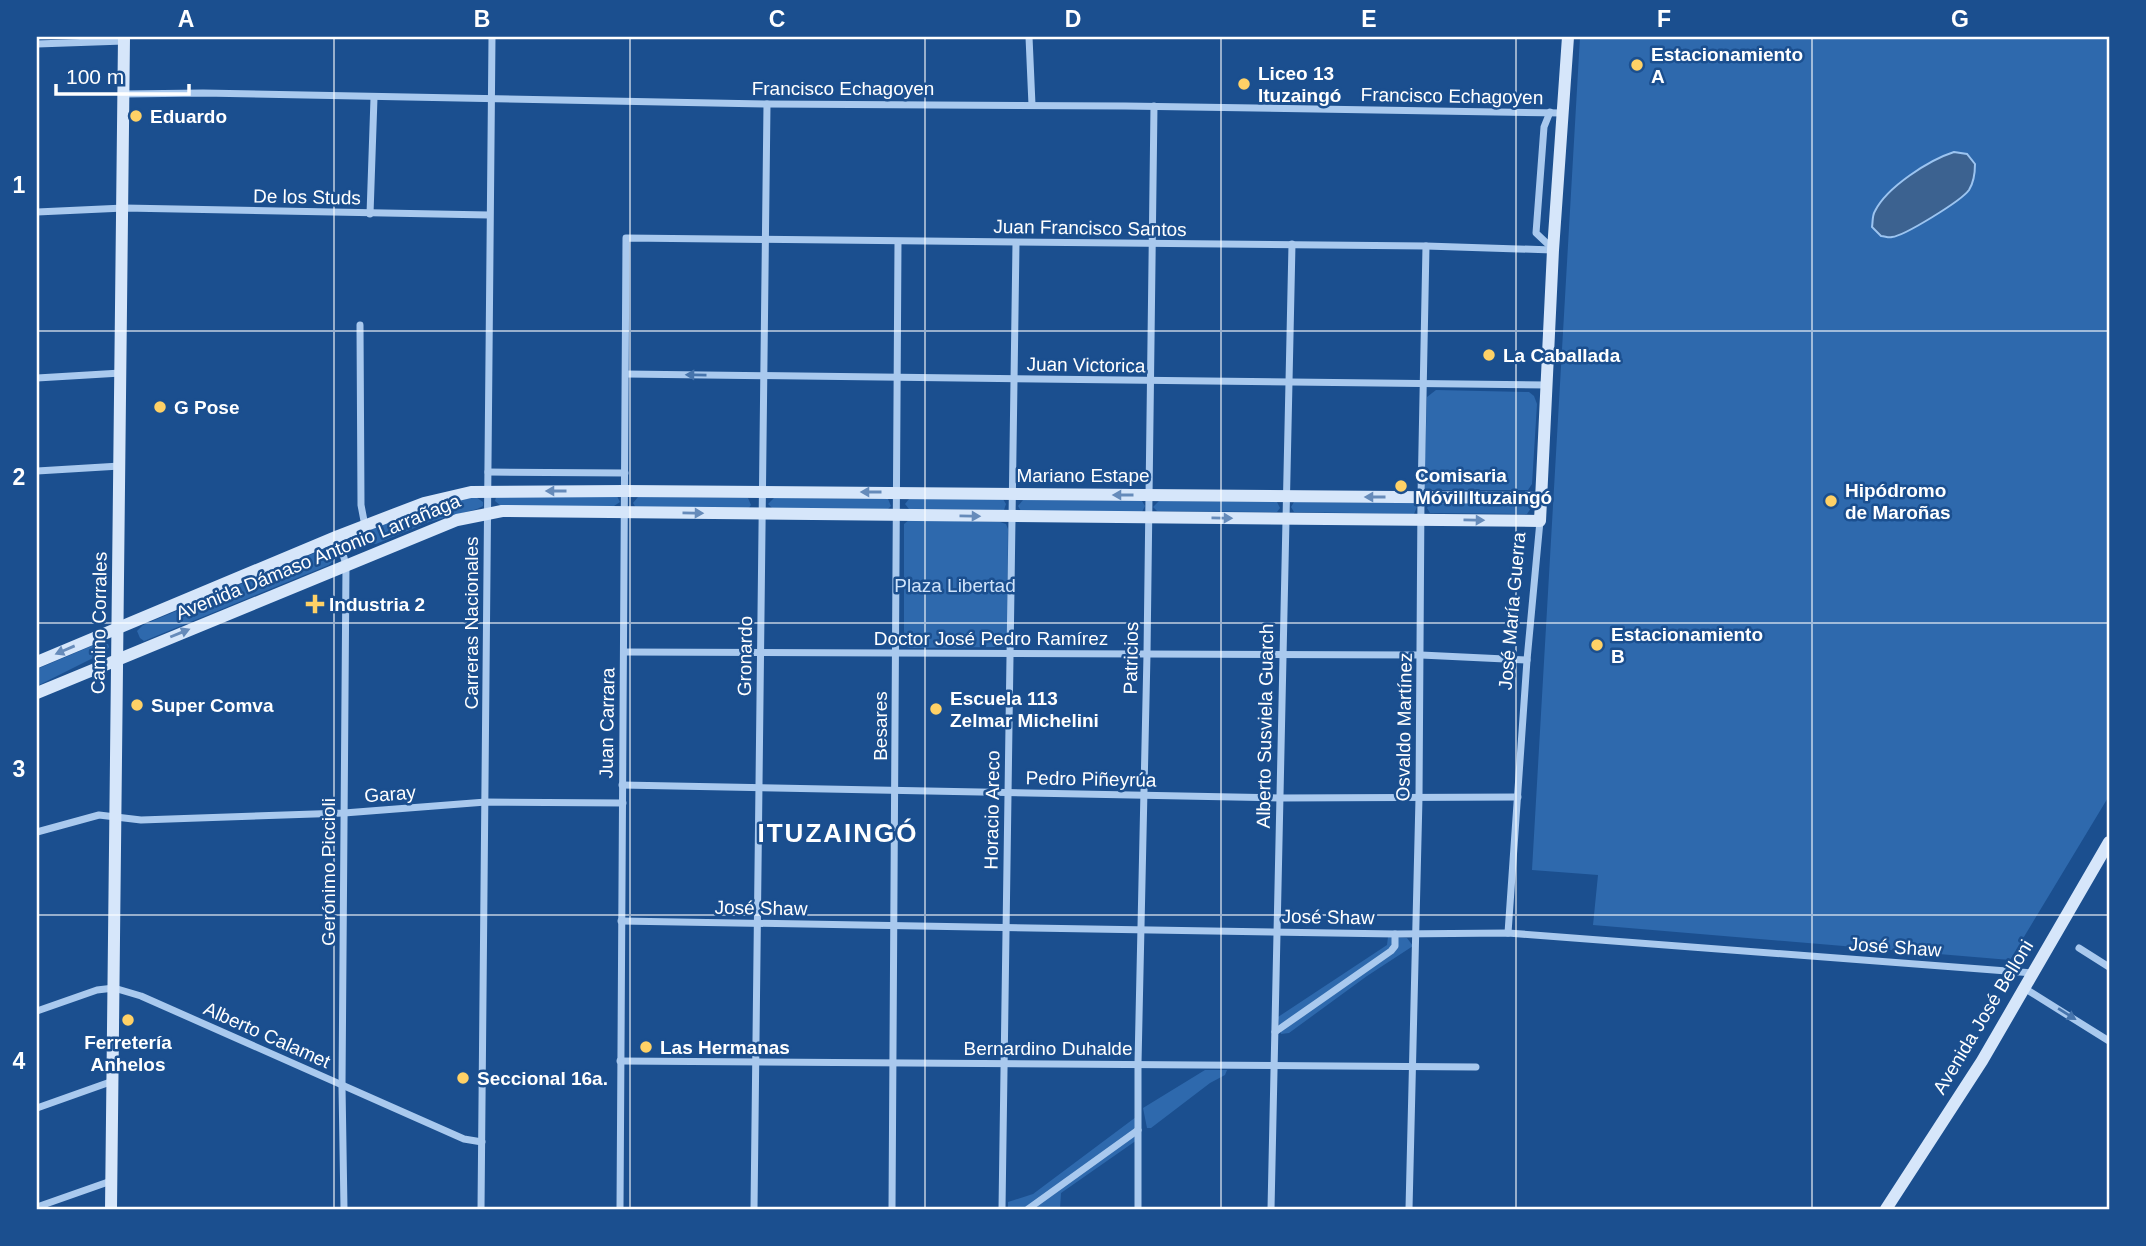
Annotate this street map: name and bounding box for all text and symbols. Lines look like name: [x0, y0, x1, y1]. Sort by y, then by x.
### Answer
text: A: [178, 6, 194, 32]
text: B: [474, 6, 490, 32]
text: C: [769, 6, 785, 32]
text: D: [1065, 6, 1081, 32]
text: E: [1361, 6, 1377, 32]
text: F: [1657, 6, 1671, 32]
text: G: [1951, 6, 1969, 32]
place label: Estacionamiento A: [1651, 44, 1803, 87]
scale bar: [56, 52, 189, 96]
marker: Estacionamiento A: [1629, 57, 1645, 73]
place label: Liceo 13 Ituzaingó: [1258, 63, 1341, 106]
text: 100 m: [66, 65, 124, 88]
marker: Liceo 13 Ituzaingó: [1236, 76, 1252, 92]
street label: Francisco Echagoyen: [752, 78, 934, 99]
street label: Francisco Echagoyen: [1360, 84, 1544, 108]
place label: Eduardo: [150, 106, 227, 127]
marker: Eduardo: [128, 108, 144, 124]
text: 1: [13, 172, 26, 198]
street label: De los Studs: [253, 186, 361, 208]
street label: Juan Francisco Santos: [993, 216, 1187, 240]
place label: La Caballada: [1503, 345, 1621, 366]
marker: La Caballada: [1481, 347, 1497, 363]
street label: Juan Victorica: [1026, 353, 1146, 377]
one-way arrow: [684, 369, 706, 381]
place label: G Pose: [174, 397, 239, 418]
marker: G Pose: [152, 399, 168, 415]
text: 2: [13, 464, 25, 490]
street label: Mariano Estape: [1016, 465, 1150, 486]
place label: Comisaria Móvil Ituzaingó: [1415, 465, 1552, 508]
marker: Comisaria Móvil Ituzaingó: [1393, 478, 1409, 494]
place label: Hipódromo de Maroñas: [1845, 480, 1951, 523]
one-way arrow: [545, 485, 567, 497]
one-way arrow: [859, 486, 881, 498]
one-way arrow: [1111, 489, 1133, 501]
street label: Avenida Dámaso Antonio Larrañaga: [173, 490, 464, 624]
one-way arrow: [1363, 491, 1385, 503]
marker: Hipódromo de Maroñas: [1823, 493, 1839, 509]
one-way arrow: [682, 508, 704, 519]
one-way arrow: [959, 511, 981, 522]
one-way arrow: [1211, 512, 1233, 524]
one-way arrow: [1463, 514, 1485, 526]
street label: José María Guerra: [1495, 531, 1529, 691]
street label: Carreras Nacionales: [461, 536, 482, 710]
street label: Camino Corrales: [87, 552, 111, 694]
park label: Plaza Libertad: [894, 575, 1016, 596]
place label: Industria 2: [329, 594, 425, 615]
marker: Industria 2: [307, 596, 323, 612]
street label: Gronardo: [734, 616, 756, 696]
street label: Patricios: [1120, 621, 1142, 695]
street label: Alberto Susviela Guarch: [1253, 623, 1277, 829]
place label: Estacionamiento B: [1611, 624, 1763, 667]
one-way arrow: [170, 627, 191, 638]
street label: Doctor José Pedro Ramírez: [874, 628, 1108, 649]
marker: Estacionamiento B: [1589, 637, 1605, 653]
one-way arrow: [55, 645, 76, 656]
street label: Osvaldo Martínez: [1392, 652, 1416, 802]
street label: Juan Carrara: [596, 667, 618, 779]
place label: Escuela 113 Zelmar Michelini: [950, 688, 1099, 731]
street label: Besares: [870, 691, 891, 761]
place label: Super Comva: [151, 695, 274, 716]
marker: Super Comva: [129, 697, 145, 713]
marker: Escuela 113 Zelmar Michelini: [928, 701, 944, 717]
street label: Horacio Areco: [980, 750, 1004, 870]
text: 3: [13, 756, 25, 782]
street label: Pedro Piñeyrúa: [1025, 767, 1157, 791]
street label: Garay: [363, 782, 417, 806]
street label: Gerónimo Piccioli: [318, 798, 339, 946]
district label: ITUZAINGÓ: [758, 818, 919, 848]
street label: José Shaw: [714, 897, 808, 919]
street label: José Shaw: [1281, 906, 1375, 928]
street label: José Shaw: [1848, 933, 1942, 961]
street label: Avenida José Belloni: [1929, 936, 2037, 1098]
street label: Alberto Calamet: [201, 998, 334, 1073]
one-way arrow: [2057, 1008, 2076, 1021]
marker: Ferretería Anhelos: [120, 1012, 136, 1028]
place label: Ferretería Anhelos: [84, 1032, 172, 1075]
place label: Las Hermanas: [660, 1037, 790, 1058]
street label: Bernardino Duhalde: [963, 1038, 1133, 1059]
marker: Las Hermanas: [638, 1039, 654, 1055]
text: 4: [13, 1048, 26, 1074]
place label: Seccional 16a.: [477, 1068, 608, 1089]
marker: Seccional 16a.: [455, 1070, 471, 1086]

